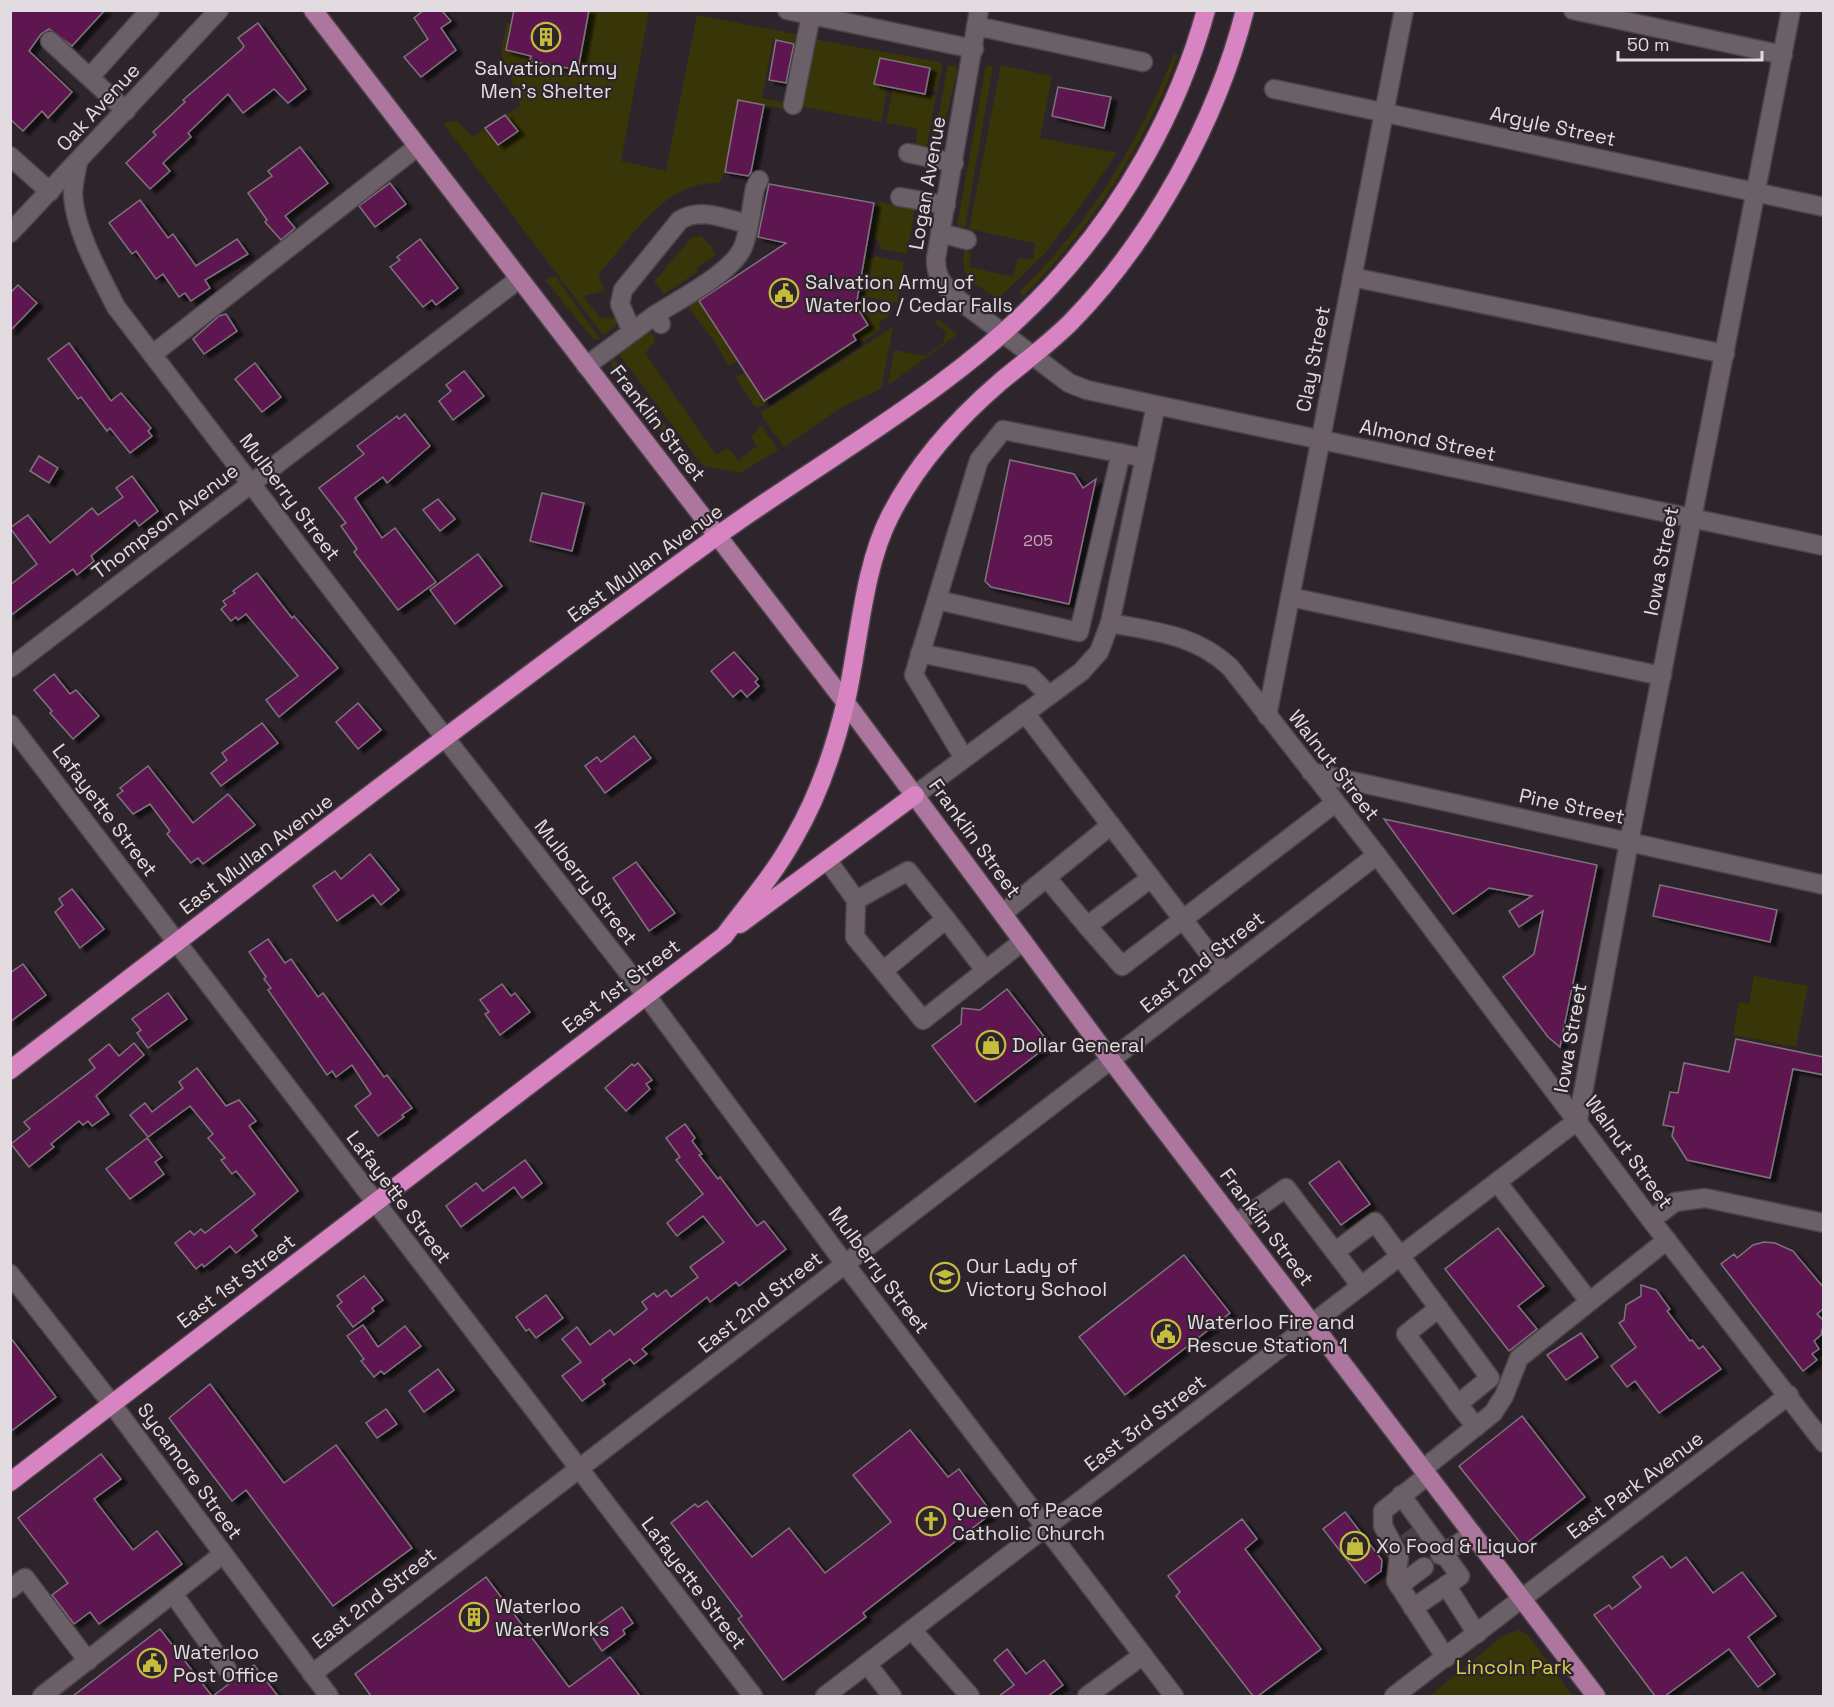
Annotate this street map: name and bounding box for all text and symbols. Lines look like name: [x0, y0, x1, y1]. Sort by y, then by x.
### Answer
building icon: Salvation Army Men's Shelter: [530, 21, 562, 53]
scale bar: [1618, 24, 1762, 62]
text: 50 m: [1627, 33, 1669, 56]
place label: Salvation Army Men's Shelter: [474, 55, 618, 104]
street label: Oak Avenue: [51, 57, 145, 157]
street label: Argyle Street: [1488, 100, 1618, 152]
street label: Logan Avenue: [902, 114, 952, 252]
place label: Salvation Army of Waterloo / Cedar Falls: [805, 269, 1013, 318]
public building icon: Salvation Army of Waterloo / Cedar Falls: [768, 277, 800, 309]
street label: Clay Street: [1290, 304, 1336, 414]
street label: Franklin Street: [604, 360, 712, 486]
street label: Almond Street: [1358, 413, 1498, 467]
street label: Mulberry Street: [234, 428, 346, 566]
street label: Thompson Avenue: [86, 457, 244, 585]
street label: East Mullan Avenue: [562, 498, 728, 628]
street label: Iowa Street: [1638, 504, 1684, 618]
house number: 205: [1023, 530, 1053, 551]
street label: Walnut Street: [1283, 704, 1385, 826]
street label: Lafayette Street: [47, 738, 163, 882]
street label: Franklin Street: [923, 773, 1027, 903]
street label: Pine Street: [1517, 782, 1627, 830]
street label: East Mullan Avenue: [174, 788, 338, 920]
street label: Mulberry Street: [529, 814, 643, 950]
street label: East 2nd Street: [1135, 905, 1269, 1019]
street label: East 1st Street: [557, 933, 685, 1039]
street label: Iowa Street: [1548, 981, 1592, 1095]
shop icon: Dollar General: [975, 1029, 1007, 1061]
place label: Dollar General: [1012, 1032, 1144, 1058]
street label: Walnut Street: [1579, 1090, 1679, 1214]
street label: Lafayette Street: [341, 1125, 457, 1269]
street label: Franklin Street: [1214, 1163, 1320, 1291]
street label: Mulberry Street: [823, 1201, 935, 1339]
street label: East 1st Street: [172, 1228, 300, 1334]
street label: East 2nd Street: [693, 1245, 827, 1359]
place label: Our Lady of Victory School: [966, 1253, 1107, 1302]
school or university icon: Our Lady of Victory School: [929, 1261, 961, 1293]
place label: Waterloo Fire and Rescue Station 1: [1187, 1309, 1355, 1358]
public building icon: Waterloo Fire and Rescue Station 1: [1150, 1318, 1182, 1350]
street label: East 3rd Street: [1079, 1369, 1211, 1477]
street label: Sycamore Street: [132, 1398, 248, 1544]
street label: East Park Avenue: [1562, 1425, 1708, 1545]
place label: Queen of Peace Catholic Church: [952, 1497, 1105, 1546]
church icon: Queen of Peace Catholic Church: [915, 1505, 947, 1537]
street label: Lafayette Street: [636, 1511, 752, 1655]
shop icon: Xo Food & Liquor: [1339, 1530, 1371, 1562]
place label: Xo Food & Liquor: [1376, 1533, 1537, 1559]
street label: East 2nd Street: [307, 1541, 441, 1655]
place label: Waterloo WaterWorks: [495, 1593, 610, 1642]
building icon: Waterloo WaterWorks: [458, 1601, 490, 1633]
place label: Waterloo Post Office: [173, 1639, 279, 1688]
public building icon: Waterloo Post Office: [136, 1647, 168, 1679]
park label: Lincoln Park: [1456, 1654, 1572, 1680]

